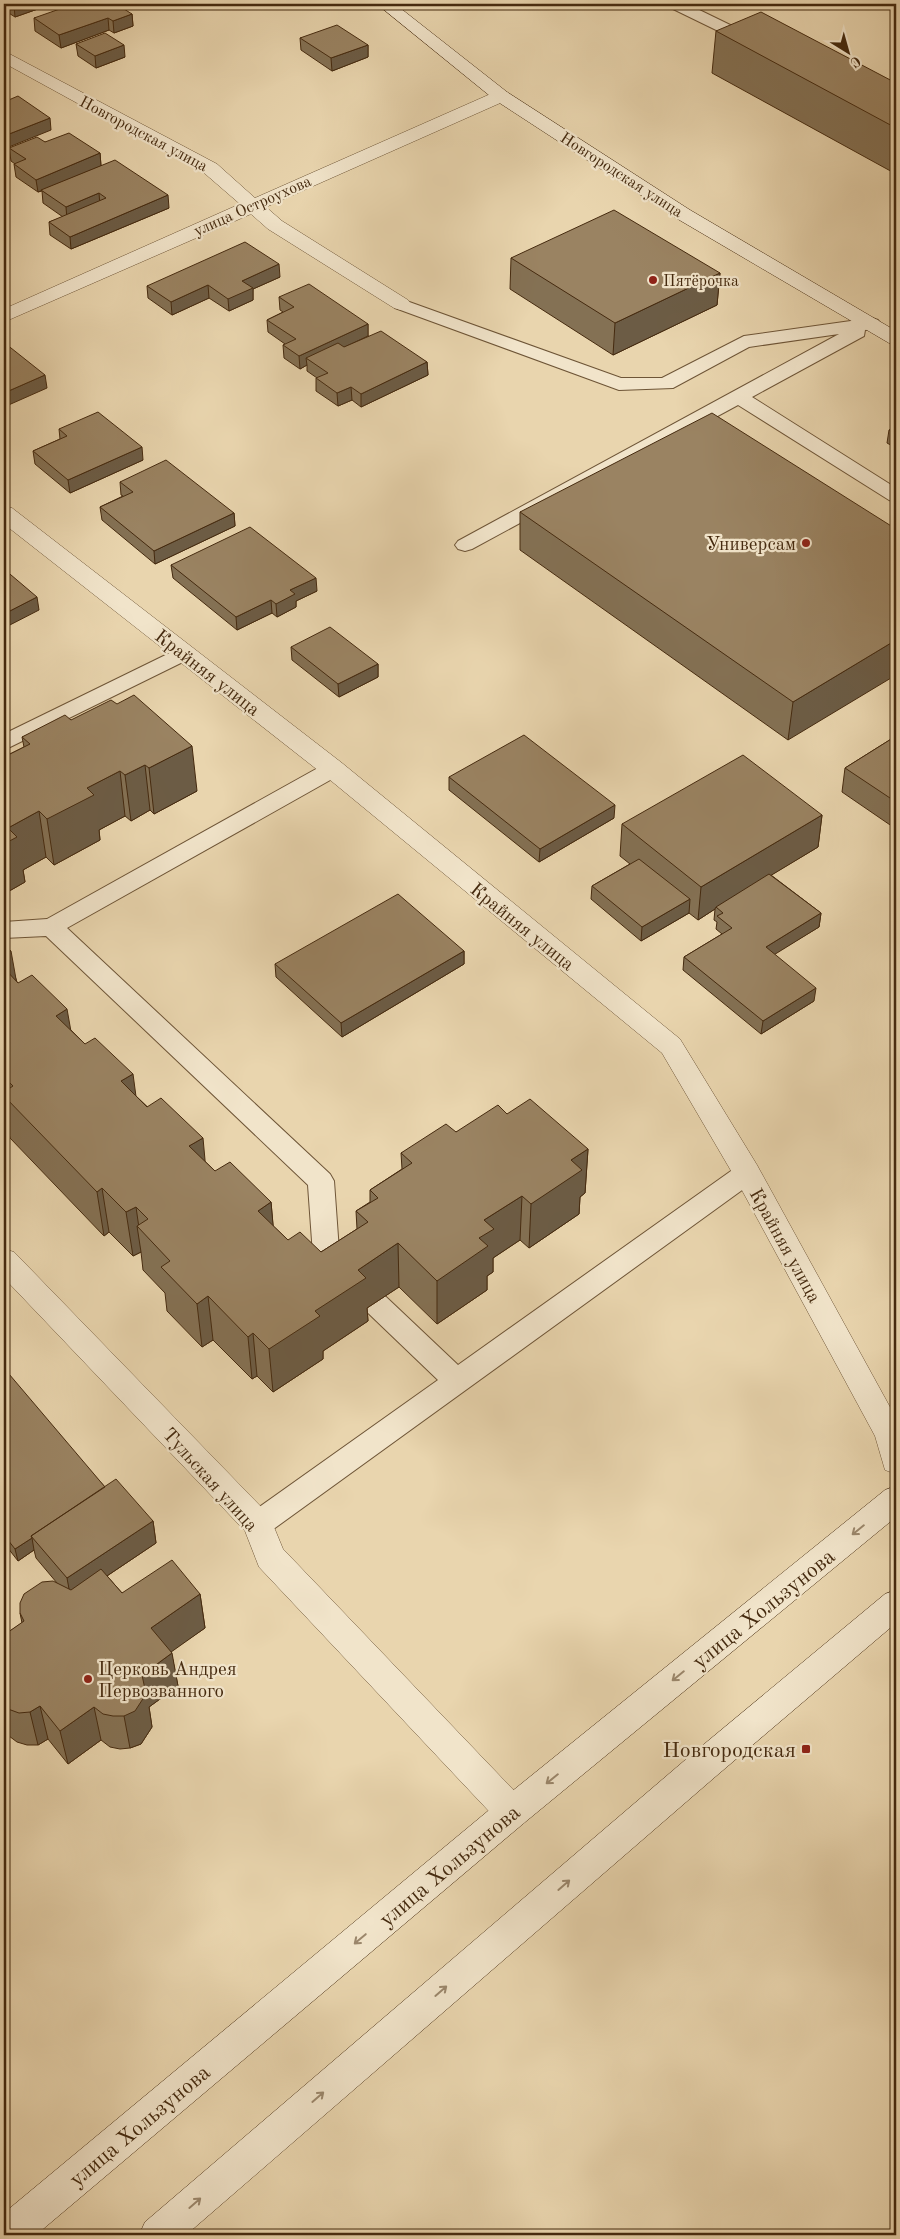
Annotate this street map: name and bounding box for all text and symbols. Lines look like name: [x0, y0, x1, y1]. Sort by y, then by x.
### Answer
north arrow: [822, 28, 872, 78]
text: С: [847, 53, 863, 70]
street label: Новгородская улица: [76, 94, 210, 175]
street label: Новгородская улица: [557, 130, 685, 221]
street label: улица Остроухова: [192, 174, 314, 240]
marker: Пятёрочка: [647, 274, 659, 286]
place label: Пятёрочка: [663, 274, 739, 290]
place label: Универсам: [706, 536, 796, 555]
marker: Универсам: [800, 537, 812, 549]
street label: Крайняя улица: [150, 627, 263, 721]
street label: Крайняя улица: [466, 880, 577, 976]
street label: Крайняя улица: [745, 1186, 823, 1307]
street label: Тульская улица: [158, 1425, 261, 1537]
one-way arrow: [852, 1524, 865, 1536]
street label: улица Хользунова: [689, 1545, 840, 1674]
place label: Церковь Андрея Первозванного: [98, 1661, 237, 1702]
one-way arrow: [672, 1671, 685, 1682]
marker: Церковь Андрея Первозванного: [82, 1673, 94, 1685]
place label: Новгородская: [662, 1740, 796, 1762]
marker: Новгородская: [800, 1743, 812, 1755]
one-way arrow: [546, 1774, 559, 1785]
street label: улица Хользунова: [376, 1801, 525, 1932]
one-way arrow: [558, 1880, 571, 1891]
one-way arrow: [354, 1934, 367, 1945]
one-way arrow: [434, 1986, 447, 1997]
street label: улица Хользунова: [66, 2061, 215, 2192]
one-way arrow: [311, 2092, 324, 2103]
one-way arrow: [188, 2198, 201, 2209]

